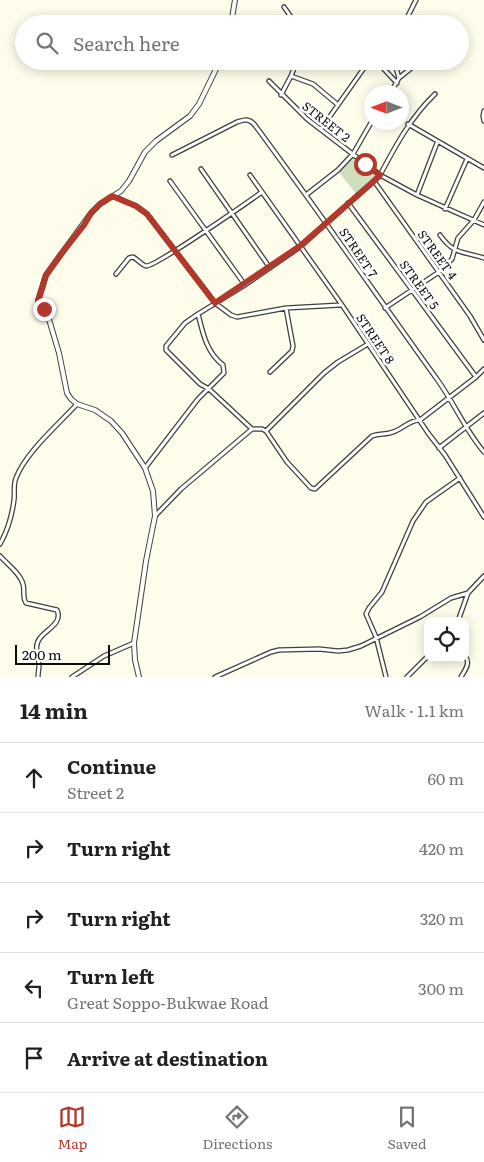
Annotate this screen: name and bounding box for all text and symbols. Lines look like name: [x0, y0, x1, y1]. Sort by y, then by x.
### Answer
search box: [15, 15, 469, 70]
icon: search: [33, 29, 61, 57]
text: Search here: [73, 29, 180, 57]
north arrow: [364, 85, 409, 130]
street label: STREET 2: [299, 97, 355, 146]
route start: [354, 153, 377, 176]
street label: STREET 7: [335, 224, 382, 281]
street label: STREET 4: [414, 226, 462, 283]
street label: STREET 5: [396, 256, 444, 313]
route end: [33, 298, 56, 321]
street label: STREET 8: [352, 310, 400, 368]
map controls: [424, 617, 469, 662]
button: locate: [424, 617, 469, 662]
scale bar: [15, 642, 110, 665]
text: 200 m: [22, 644, 62, 664]
text: 14 min: [20, 694, 88, 725]
text: Walk · 1.1 km: [365, 698, 464, 722]
text: Continue: [67, 752, 156, 780]
icon: ahead: [20, 764, 48, 792]
text: 60 m: [427, 766, 464, 790]
text: Street 2: [67, 780, 124, 804]
icon: right: [20, 834, 48, 862]
text: Turn right: [67, 834, 171, 862]
text: 420 m: [419, 836, 464, 860]
icon: right: [20, 904, 48, 932]
text: Turn right: [67, 904, 171, 932]
text: 320 m: [420, 906, 464, 930]
text: Turn left: [67, 962, 154, 990]
icon: left: [20, 974, 48, 1002]
text: 300 m: [418, 976, 464, 1000]
text: Great Soppo-Bukwae Road: [67, 990, 269, 1014]
icon: arrive: [20, 1044, 48, 1072]
text: Arrive at destination: [67, 1044, 268, 1072]
tab: Map: [58, 1103, 87, 1153]
tab: Directions: [202, 1103, 272, 1153]
tab: Saved: [387, 1103, 426, 1153]

